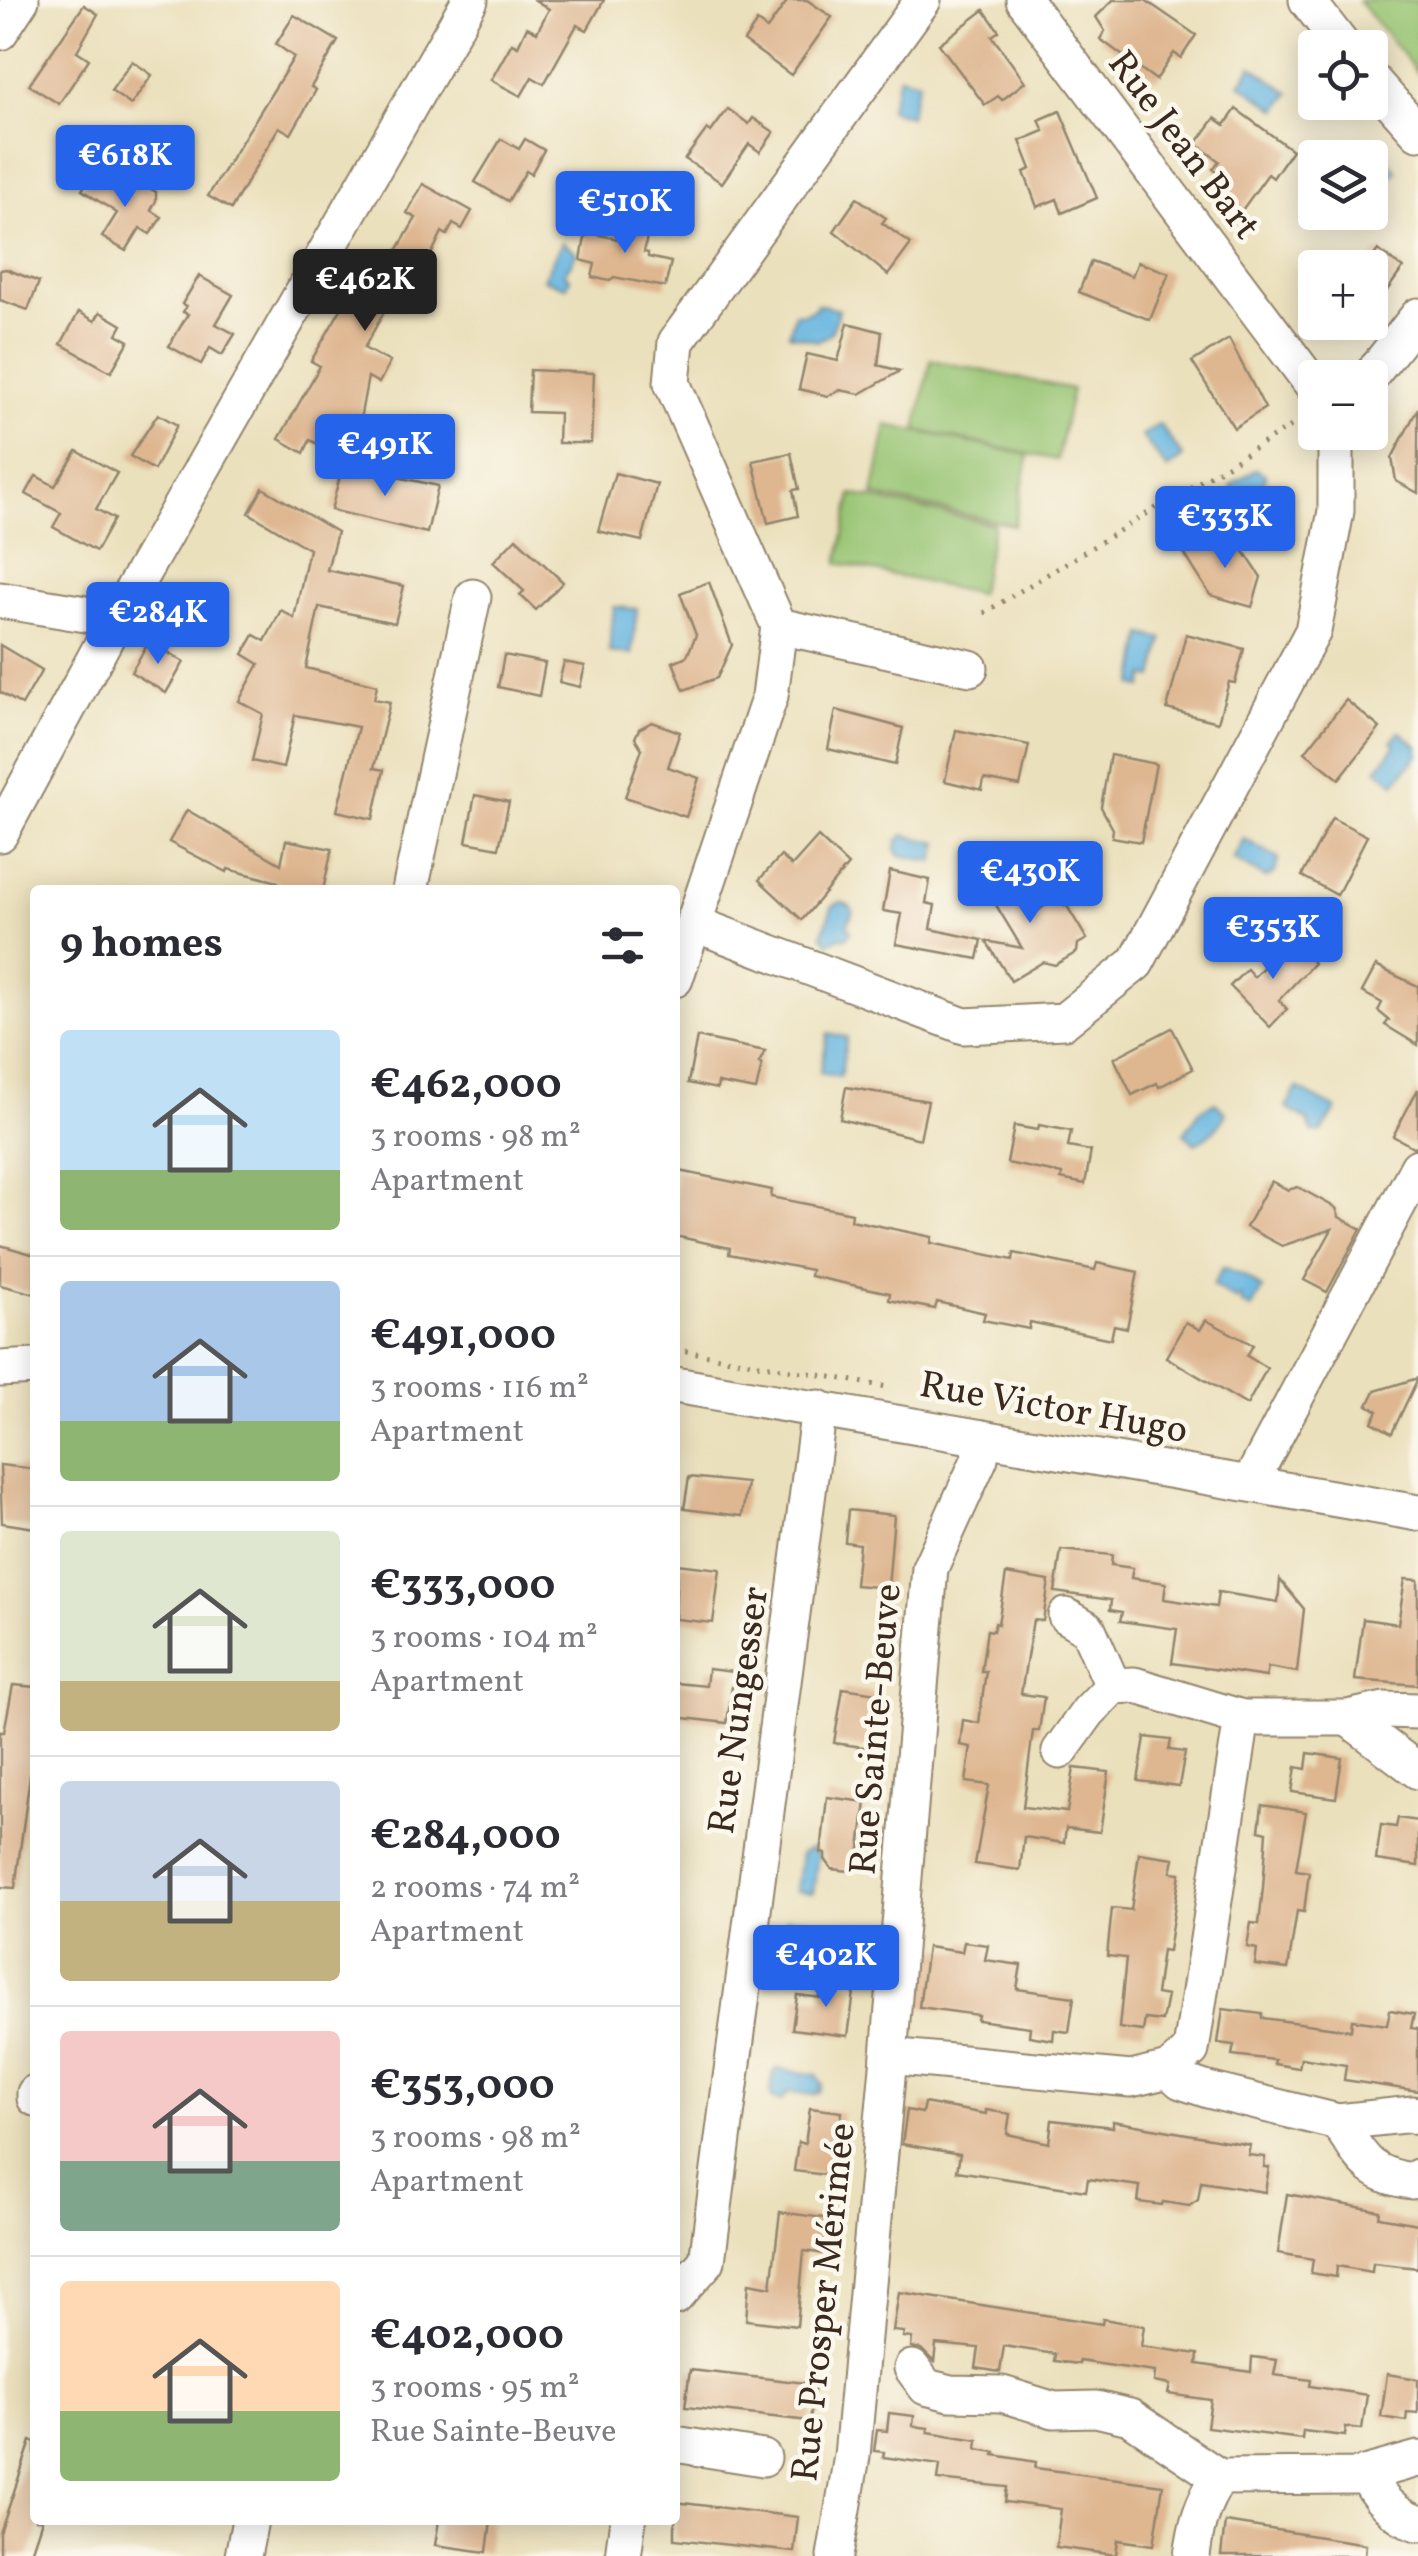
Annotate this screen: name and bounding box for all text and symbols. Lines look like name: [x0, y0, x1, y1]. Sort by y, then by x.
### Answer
map controls: [1298, 30, 1388, 450]
button: locate: [1298, 30, 1388, 120]
street label: Rue Jean Bart: [1093, 40, 1271, 252]
pin: €618K: [55, 125, 195, 210]
text: €618K: [78, 135, 172, 179]
button: layers: [1298, 140, 1388, 230]
pin: €510K: [555, 171, 695, 256]
text: €510K: [578, 181, 672, 225]
pin: €462K: [295, 249, 435, 334]
button: +: [1298, 250, 1388, 340]
text: €462K: [315, 259, 415, 303]
button: −: [1298, 360, 1388, 450]
pin: €491K: [315, 414, 455, 499]
text: €491K: [337, 424, 433, 468]
pin: €333K: [1155, 486, 1295, 571]
text: €333K: [1177, 496, 1273, 540]
pin: €284K: [88, 582, 228, 667]
text: €284K: [108, 592, 208, 636]
pin: €430K: [960, 841, 1100, 926]
text: €430K: [980, 851, 1080, 895]
pin: €353K: [1203, 897, 1343, 982]
text: €353K: [1226, 907, 1320, 951]
text: 9 homes: [60, 916, 223, 975]
icon: filters: [595, 918, 650, 973]
text: €462,000: [370, 1057, 562, 1116]
icon: home: [140, 1070, 260, 1190]
text: 3 rooms · 98 m²: [370, 1116, 581, 1160]
text: Apartment: [370, 1160, 524, 1204]
text: €491,000: [370, 1308, 556, 1367]
icon: home: [140, 1321, 260, 1441]
street label: Rue Victor Hugo: [915, 1360, 1191, 1459]
text: 3 rooms · 116 m²: [370, 1367, 589, 1411]
text: Apartment: [370, 1411, 524, 1455]
text: €333,000: [370, 1558, 556, 1617]
icon: home: [140, 1571, 260, 1691]
street label: Rue Sainte-Beuve: [838, 1581, 917, 1877]
street label: Rue Nungesser: [697, 1583, 784, 1838]
text: 3 rooms · 104 m²: [370, 1617, 598, 1661]
text: Apartment: [370, 1661, 524, 1705]
text: €284,000: [370, 1808, 561, 1867]
icon: home: [140, 1821, 260, 1941]
text: 2 rooms · 74 m²: [370, 1867, 580, 1911]
text: Apartment: [370, 1911, 524, 1955]
pin: €402K: [756, 1925, 896, 2010]
text: €402K: [775, 1935, 877, 1979]
text: €353,000: [370, 2058, 555, 2117]
icon: home: [140, 2071, 260, 2191]
text: 3 rooms · 98 m²: [370, 2117, 581, 2161]
street label: Rue Prosper Mérimée: [780, 2120, 871, 2484]
text: Apartment: [370, 2161, 524, 2205]
text: €402,000: [370, 2308, 564, 2367]
icon: home: [140, 2321, 260, 2441]
text: 3 rooms · 95 m²: [370, 2367, 580, 2411]
text: Rue Sainte-Beuve: [370, 2411, 616, 2455]

